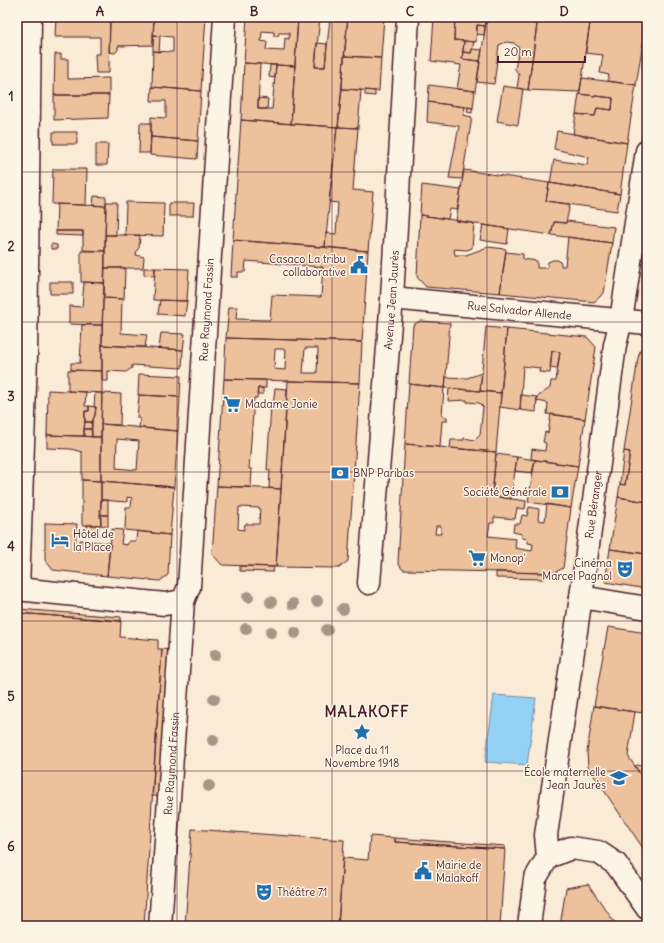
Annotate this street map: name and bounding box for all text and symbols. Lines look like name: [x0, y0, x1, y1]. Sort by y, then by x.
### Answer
text: A: [96, 3, 105, 20]
text: B: [250, 3, 259, 20]
text: C: [406, 3, 415, 20]
text: D: [559, 3, 569, 20]
scale bar: [498, 38, 585, 64]
text: 20 m: [504, 44, 532, 59]
text: 1: [8, 88, 14, 105]
text: 2: [7, 238, 15, 255]
street label: Avenue Jean Jaurès: [381, 250, 402, 350]
place label: Casaco La tribu collaborative: [269, 252, 347, 279]
public building icon: Casaco La tribu collaborative: [349, 255, 369, 275]
street label: Rue Raymond Fassin: [196, 258, 217, 362]
street label: Rue Salvador Allende: [467, 298, 572, 323]
text: 3: [7, 388, 15, 405]
supermarket icon: Madame Jonie: [222, 394, 242, 414]
place label: Madame Jonie: [245, 397, 318, 411]
bank icon: BNP Paribas: [330, 463, 350, 483]
place label: BNP Paribas: [353, 466, 414, 480]
street label: Rue Béranger: [582, 469, 605, 539]
bank icon: Société Générale: [550, 482, 570, 502]
place label: Société Générale: [463, 485, 547, 499]
place label: Hôtel de la Place: [73, 527, 114, 554]
hotel icon: Hôtel de la Place: [50, 530, 70, 550]
text: 4: [7, 538, 15, 555]
supermarket icon: Monop': [467, 548, 487, 568]
place label: Monop': [490, 551, 526, 565]
place label: Cinéma Marcel Pagnol: [542, 556, 612, 583]
theatre icon: Cinéma Marcel Pagnol: [615, 559, 635, 579]
text: 5: [7, 688, 15, 705]
district label: MALAKOFF: [324, 702, 410, 721]
street label: Rue Raymond Fassin: [161, 711, 182, 816]
place icon: Place du 11 Novembre 1918: [352, 722, 372, 742]
place label: Place du 11 Novembre 1918: [325, 743, 399, 770]
place label: École maternelle Jean Jaurès: [524, 764, 606, 792]
school or university icon: École maternelle Jean Jaurès: [609, 768, 629, 788]
text: 6: [7, 838, 15, 855]
place label: Mairie de Malakoff: [436, 858, 482, 885]
public building icon: Mairie de Malakoff: [413, 861, 433, 881]
theatre icon: Théâtre 71: [254, 882, 274, 902]
place label: Théâtre 71: [277, 885, 327, 899]

